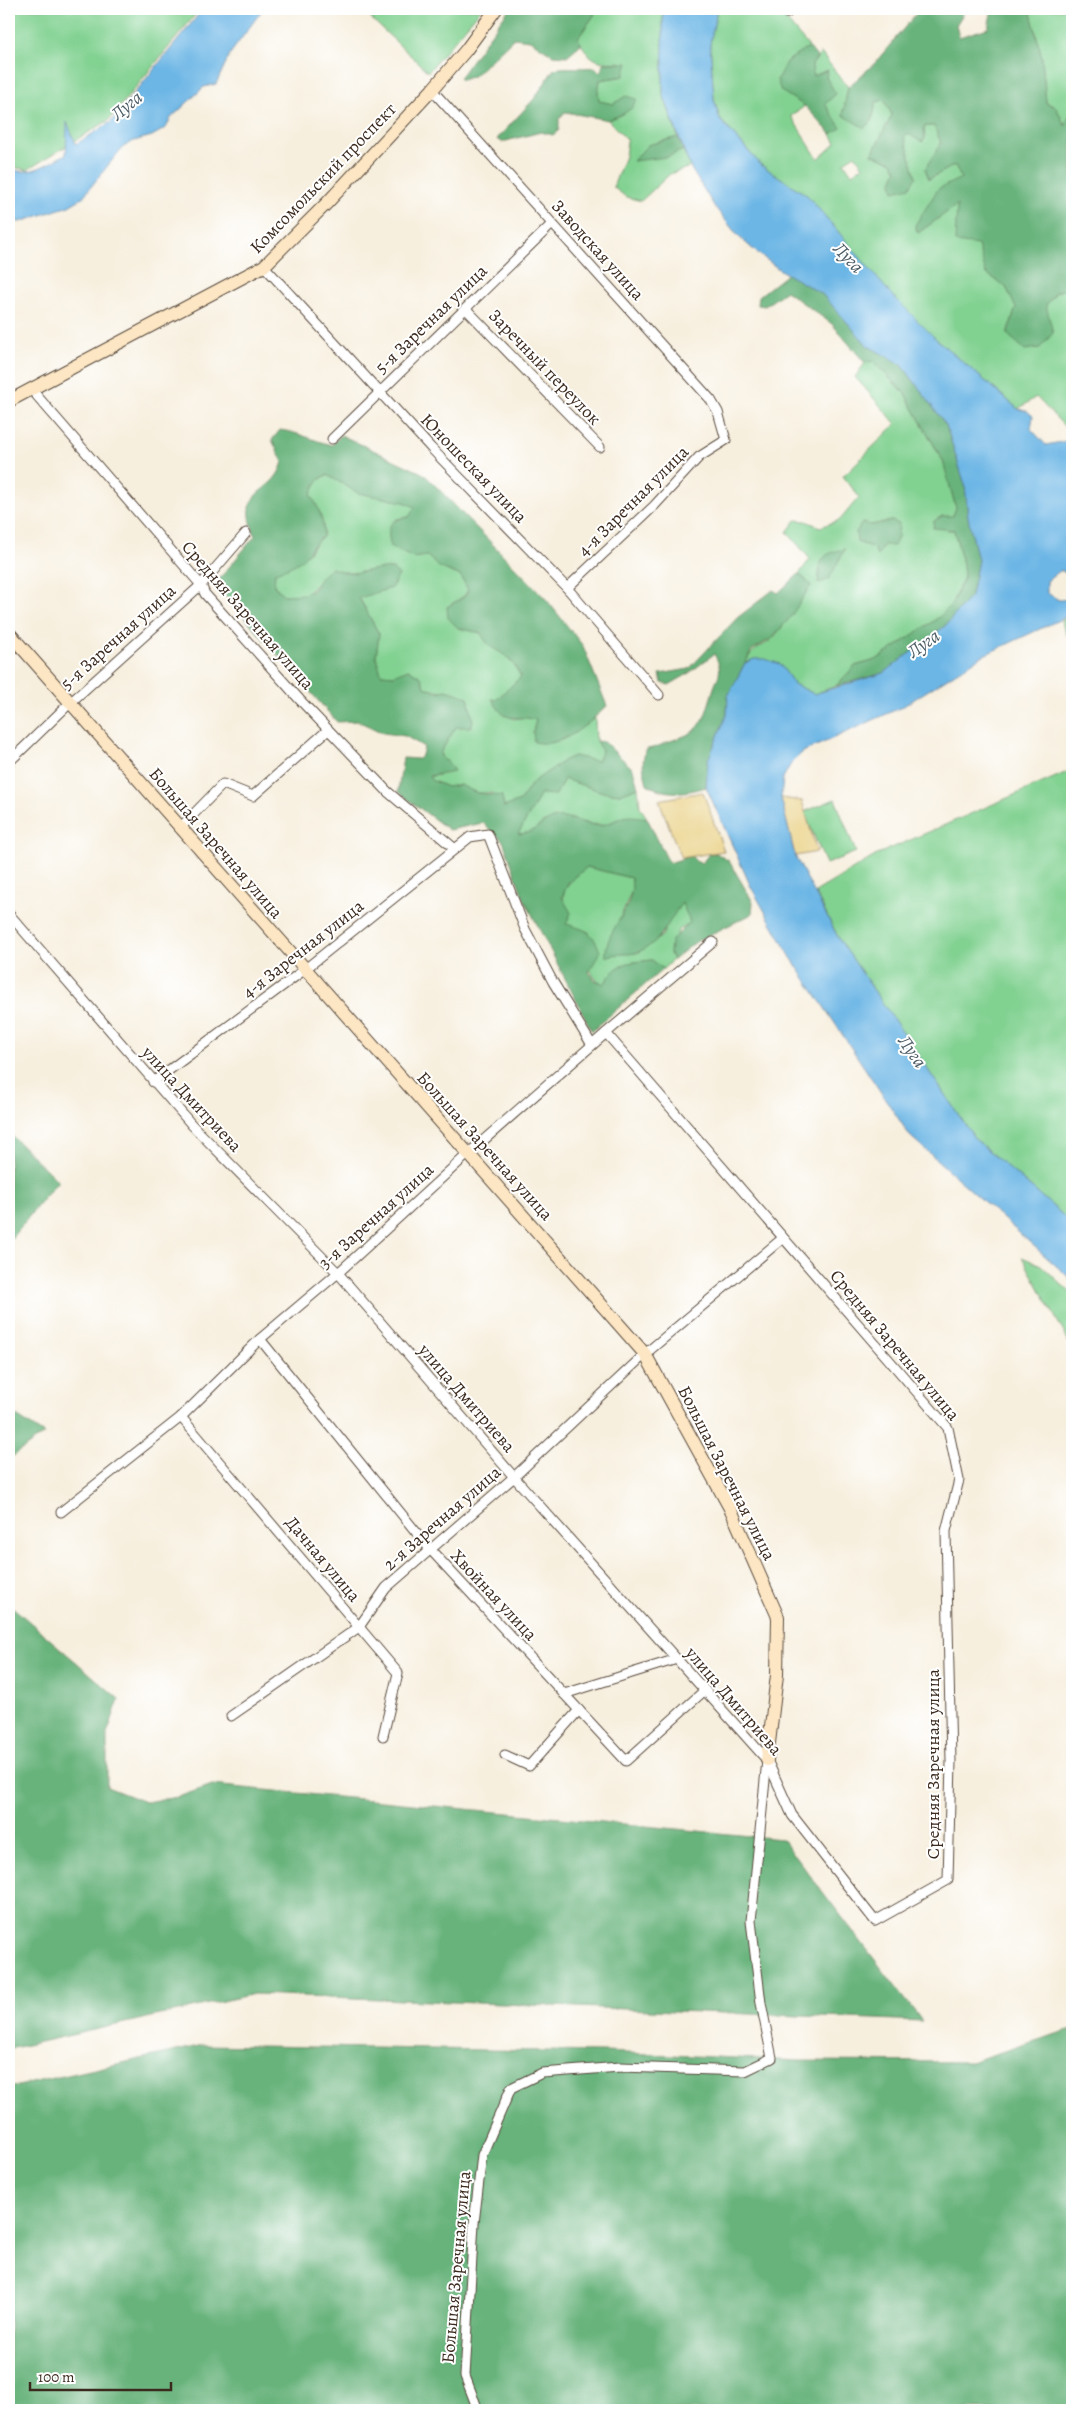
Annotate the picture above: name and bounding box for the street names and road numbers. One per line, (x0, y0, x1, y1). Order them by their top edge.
street label: Комсомольский проспект (245, 97, 401, 259)
street label: Заводская улица (546, 195, 650, 306)
street label: 5-я Заречная улица (370, 259, 493, 379)
street label: Заречный переулок (483, 304, 607, 430)
street label: Юношеская улица (415, 408, 533, 529)
street label: 4-я Заречная улица (572, 440, 694, 562)
street label: Средняя Заречная улица (177, 535, 320, 695)
street label: 5-я Заречная улица (55, 578, 181, 695)
street label: Большая Заречная улица (144, 762, 289, 924)
street label: 4-я Заречная улица (237, 894, 369, 1004)
street label: улица Дмитриева (136, 1040, 248, 1158)
street label: Большая Заречная улица (412, 1066, 559, 1226)
street label: 3-я Заречная улица (313, 1157, 439, 1274)
street label: Средняя Заречная улица (825, 1264, 966, 1426)
street label: улица Дмитриева (412, 1338, 521, 1458)
street label: Большая Заречная улица (672, 1382, 782, 1565)
street label: 2-я Заречная улица (378, 1460, 506, 1576)
street label: Дачная улица (280, 1511, 367, 1608)
street label: Хвойная улица (445, 1544, 543, 1646)
street label: улица Дмитриева (679, 1641, 788, 1761)
street label: Средняя Заречная улица (921, 1668, 945, 1859)
street label: Большая Заречная улица (436, 2169, 476, 2364)

